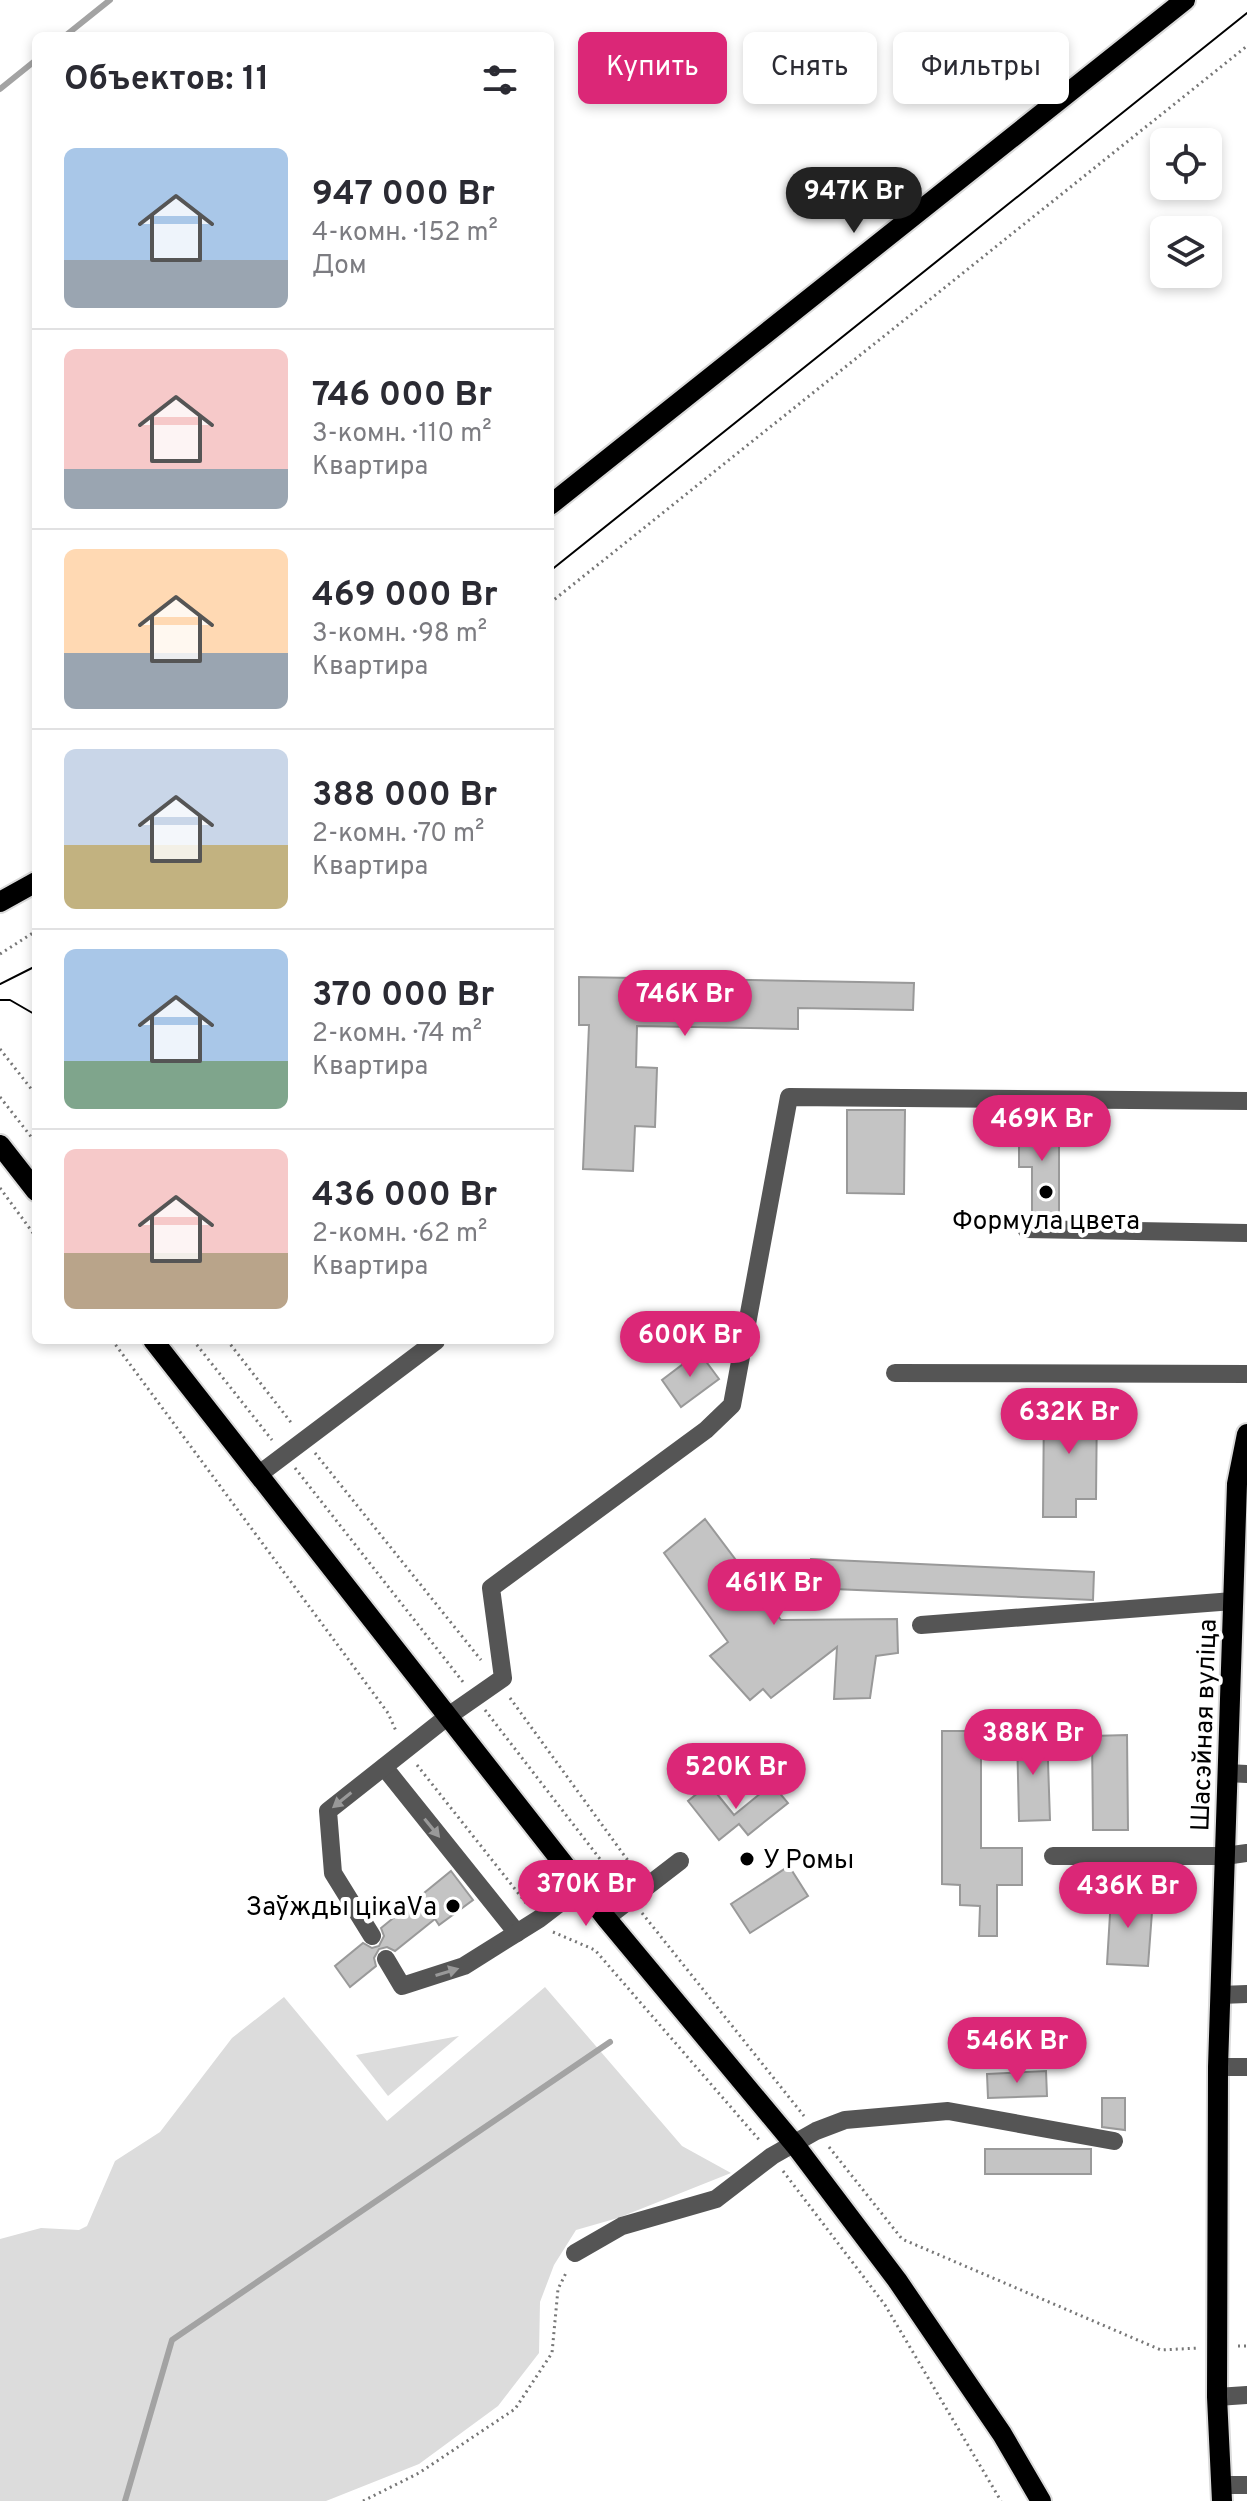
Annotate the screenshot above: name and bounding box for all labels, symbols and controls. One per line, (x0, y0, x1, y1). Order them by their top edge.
chip: Купить (578, 32, 727, 104)
chip: Снять (743, 32, 877, 104)
chip: Фильтры (893, 32, 1069, 104)
icon: filters (478, 58, 522, 102)
text: Объектов: 11 (64, 59, 269, 102)
map controls (1150, 128, 1222, 288)
button: locate (1150, 128, 1222, 200)
pin: 947K Br (780, 167, 928, 235)
text: 947 000 Br (312, 174, 495, 217)
text: 947K Br (804, 176, 904, 209)
icon: home (128, 180, 224, 276)
button: layers (1150, 216, 1222, 288)
text: 4-комн. · 152 m² (312, 217, 498, 250)
text: Дом (312, 250, 367, 283)
text: 746 000 Br (312, 375, 492, 418)
icon: home (128, 381, 224, 477)
text: 3-комн. · 110 m² (312, 418, 492, 451)
text: Квартира (312, 451, 428, 484)
text: 469 000 Br (312, 575, 498, 618)
icon: home (128, 581, 224, 677)
text: 3-комн. · 98 m² (312, 618, 487, 651)
text: Квартира (312, 651, 428, 684)
text: 388 000 Br (312, 775, 497, 818)
icon: home (128, 781, 224, 877)
text: 2-комн. · 70 m² (312, 818, 485, 851)
text: Квартира (312, 851, 428, 884)
pin: 746K Br (611, 970, 759, 1038)
text: 370 000 Br (312, 975, 494, 1018)
text: 746K Br (636, 979, 734, 1012)
icon: home (128, 981, 224, 1077)
text: 2-комн. · 74 m² (312, 1018, 482, 1051)
text: Квартира (312, 1051, 428, 1084)
pin: 469K Br (968, 1095, 1116, 1163)
text: 469K Br (991, 1104, 1093, 1137)
text: 436 000 Br (312, 1175, 497, 1218)
icon: home (128, 1181, 224, 1277)
marker: Формула цвета (1037, 1183, 1055, 1201)
place label: Формула цвета (952, 1206, 1140, 1239)
text: 2-комн. · 62 m² (312, 1218, 488, 1251)
text: Квартира (312, 1251, 428, 1284)
pin: 600K Br (616, 1311, 764, 1379)
text: 600K Br (638, 1320, 742, 1353)
pin: 632K Br (995, 1388, 1143, 1456)
text: 632K Br (1019, 1397, 1119, 1430)
pin: 461K Br (700, 1559, 848, 1627)
text: 461K Br (726, 1568, 822, 1601)
street label: Шасэйная вуліца (1185, 1618, 1226, 1832)
pin: 388K Br (959, 1709, 1107, 1777)
text: 388K Br (982, 1718, 1084, 1751)
pin: 520K Br (662, 1743, 810, 1811)
text: 520K Br (685, 1752, 787, 1785)
one-way arrow (332, 1792, 352, 1808)
one-way arrow (424, 1818, 440, 1838)
place label: У Ромы (763, 1845, 854, 1878)
marker: У Ромы (738, 1850, 756, 1868)
pin: 370K Br (512, 1860, 660, 1928)
pin: 436K Br (1054, 1862, 1202, 1930)
text: 370K Br (536, 1869, 636, 1902)
text: 436K Br (1077, 1871, 1179, 1904)
place label: Заўжды цікаVа (246, 1892, 437, 1925)
marker: Заўжды цікаVа (444, 1897, 462, 1915)
one-way arrow (435, 1965, 459, 1978)
pin: 546K Br (943, 2017, 1091, 2085)
text: 546K Br (966, 2026, 1068, 2059)

